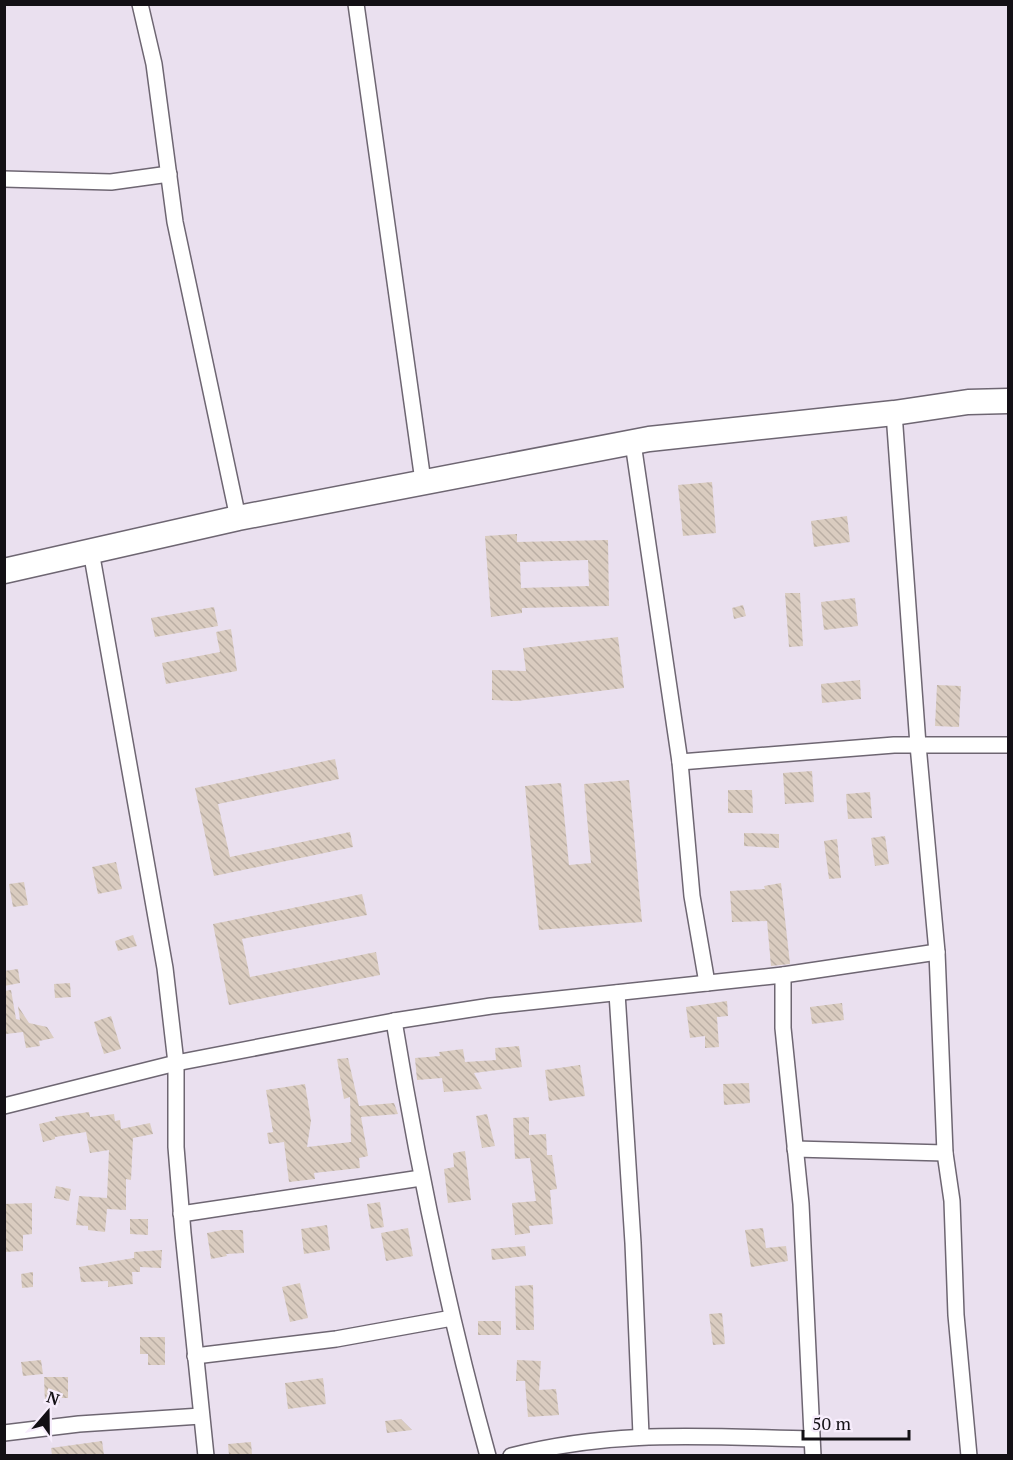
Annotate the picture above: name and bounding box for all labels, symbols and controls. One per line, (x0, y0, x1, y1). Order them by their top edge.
north arrow (18, 1382, 78, 1442)
text: N (44, 1385, 63, 1410)
scale bar (803, 1403, 910, 1441)
text: 50 m (812, 1411, 852, 1435)

